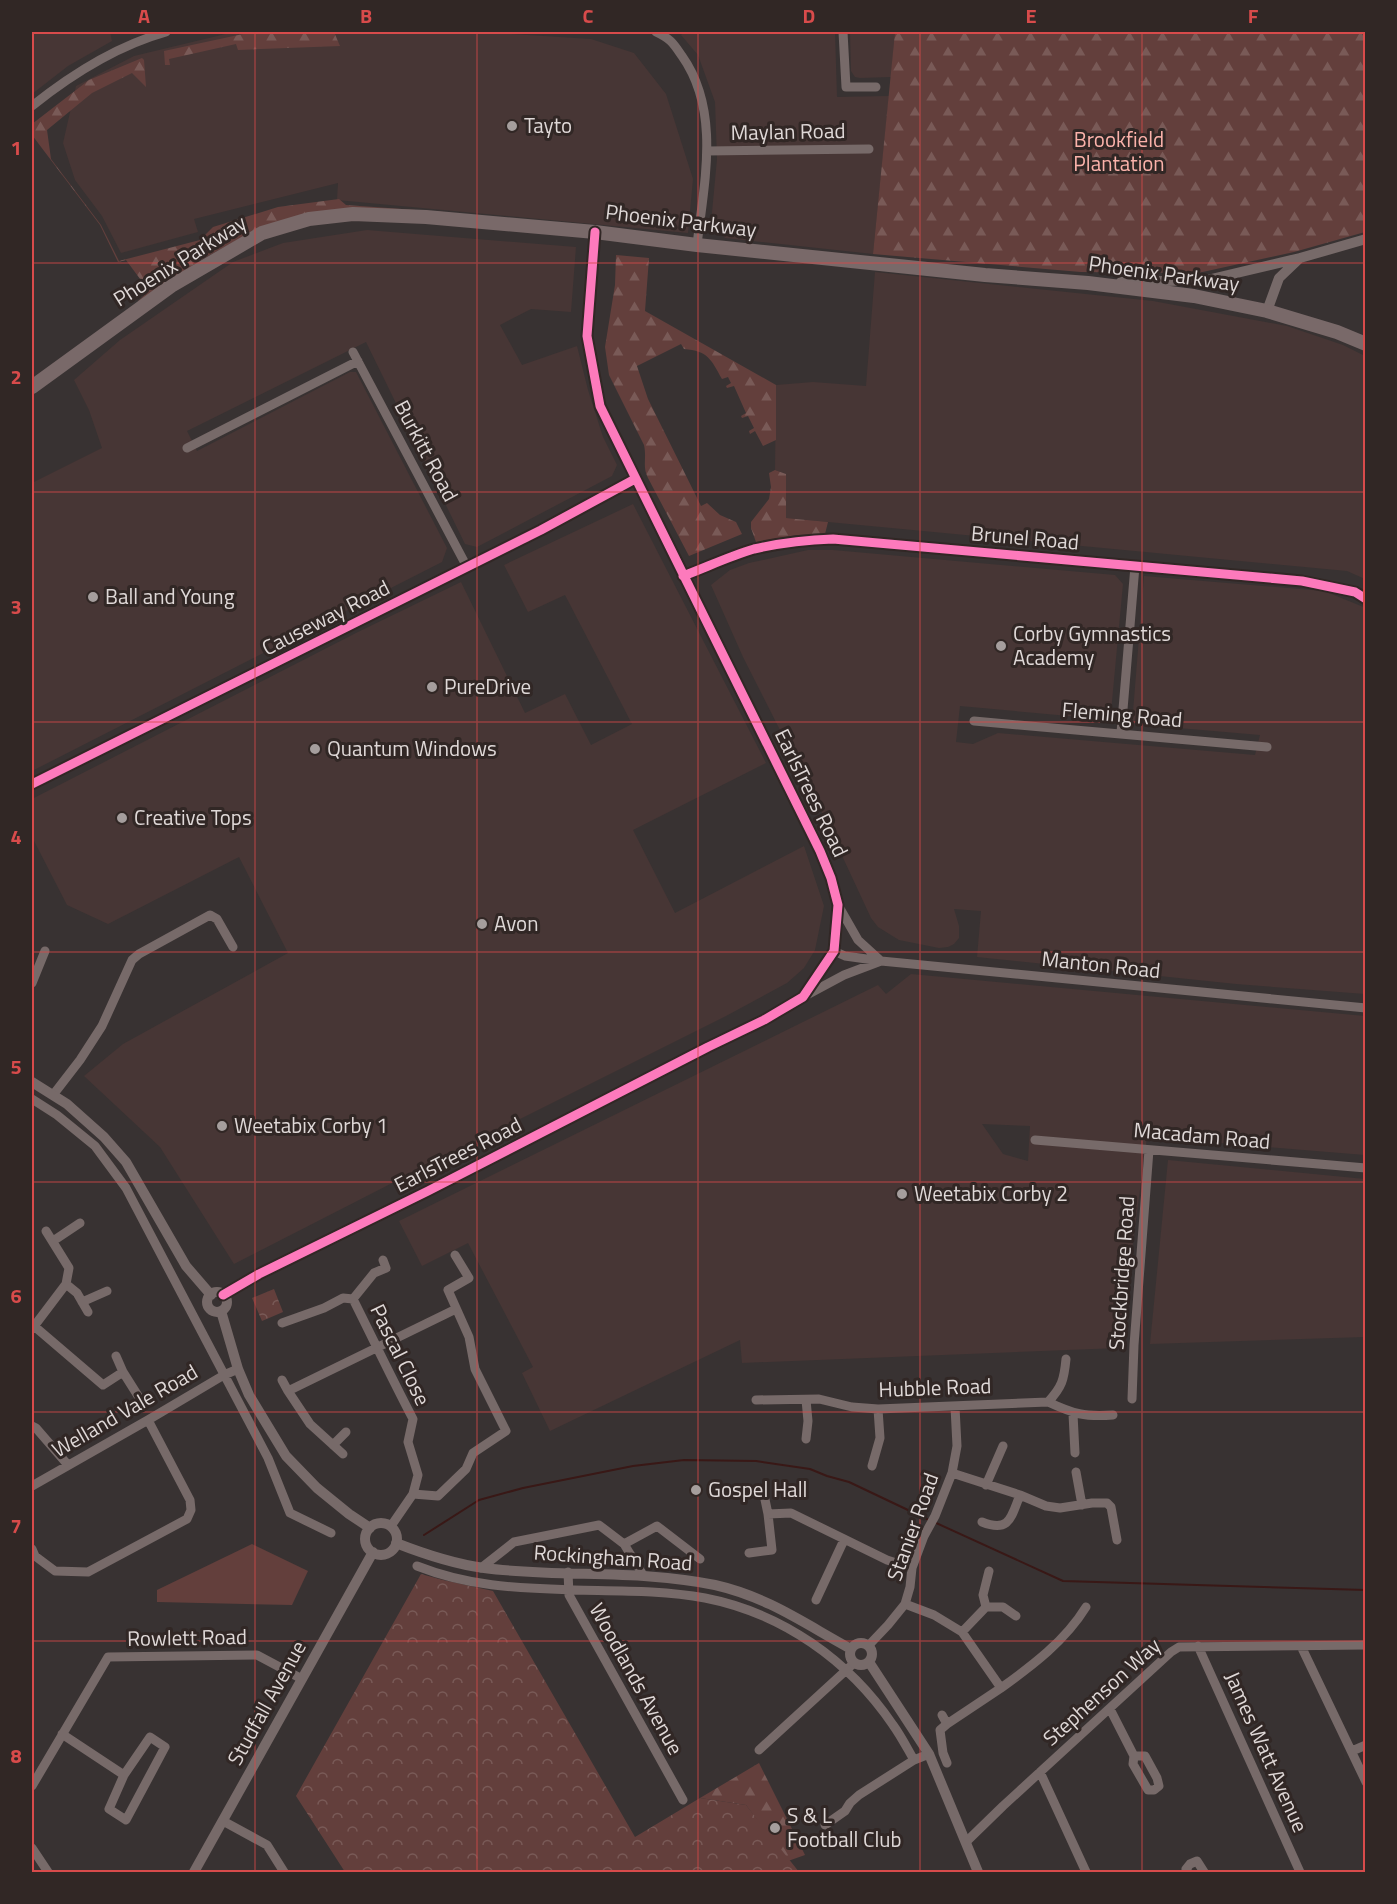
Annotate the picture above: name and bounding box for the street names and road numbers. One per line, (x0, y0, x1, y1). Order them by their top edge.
street label: Maylan Road (730, 114, 846, 148)
street label: Phoenix Parkway (604, 195, 759, 245)
street label: Phoenix Parkway (107, 206, 252, 314)
street label: Phoenix Parkway (1087, 247, 1242, 299)
street label: Burkitt Road (387, 394, 467, 507)
street label: Brunel Road (970, 516, 1080, 558)
street label: Causeway Road (256, 571, 395, 663)
street label: Fleming Road (1061, 693, 1184, 735)
street label: EarlsTrees Road (767, 723, 857, 862)
street label: Manton Road (1040, 942, 1162, 986)
street label: EarlsTrees Road (388, 1108, 527, 1200)
street label: Macadam Road (1132, 1113, 1272, 1157)
street label: Stockbridge Road (1100, 1195, 1142, 1351)
street label: Pascal Close (363, 1298, 439, 1411)
street label: Welland Vale Road (46, 1355, 203, 1465)
street label: Hubble Road (878, 1369, 992, 1405)
street label: Stanier Road (878, 1468, 946, 1585)
street label: Rockingham Road (533, 1535, 694, 1579)
street label: Woodlands Avenue (582, 1597, 692, 1760)
street label: Rowlett Road (127, 1620, 247, 1654)
street label: Stephenson Way (1035, 1630, 1167, 1753)
street label: Studfall Avenue (219, 1634, 314, 1771)
street label: James Watt Avenue (1217, 1666, 1317, 1837)

